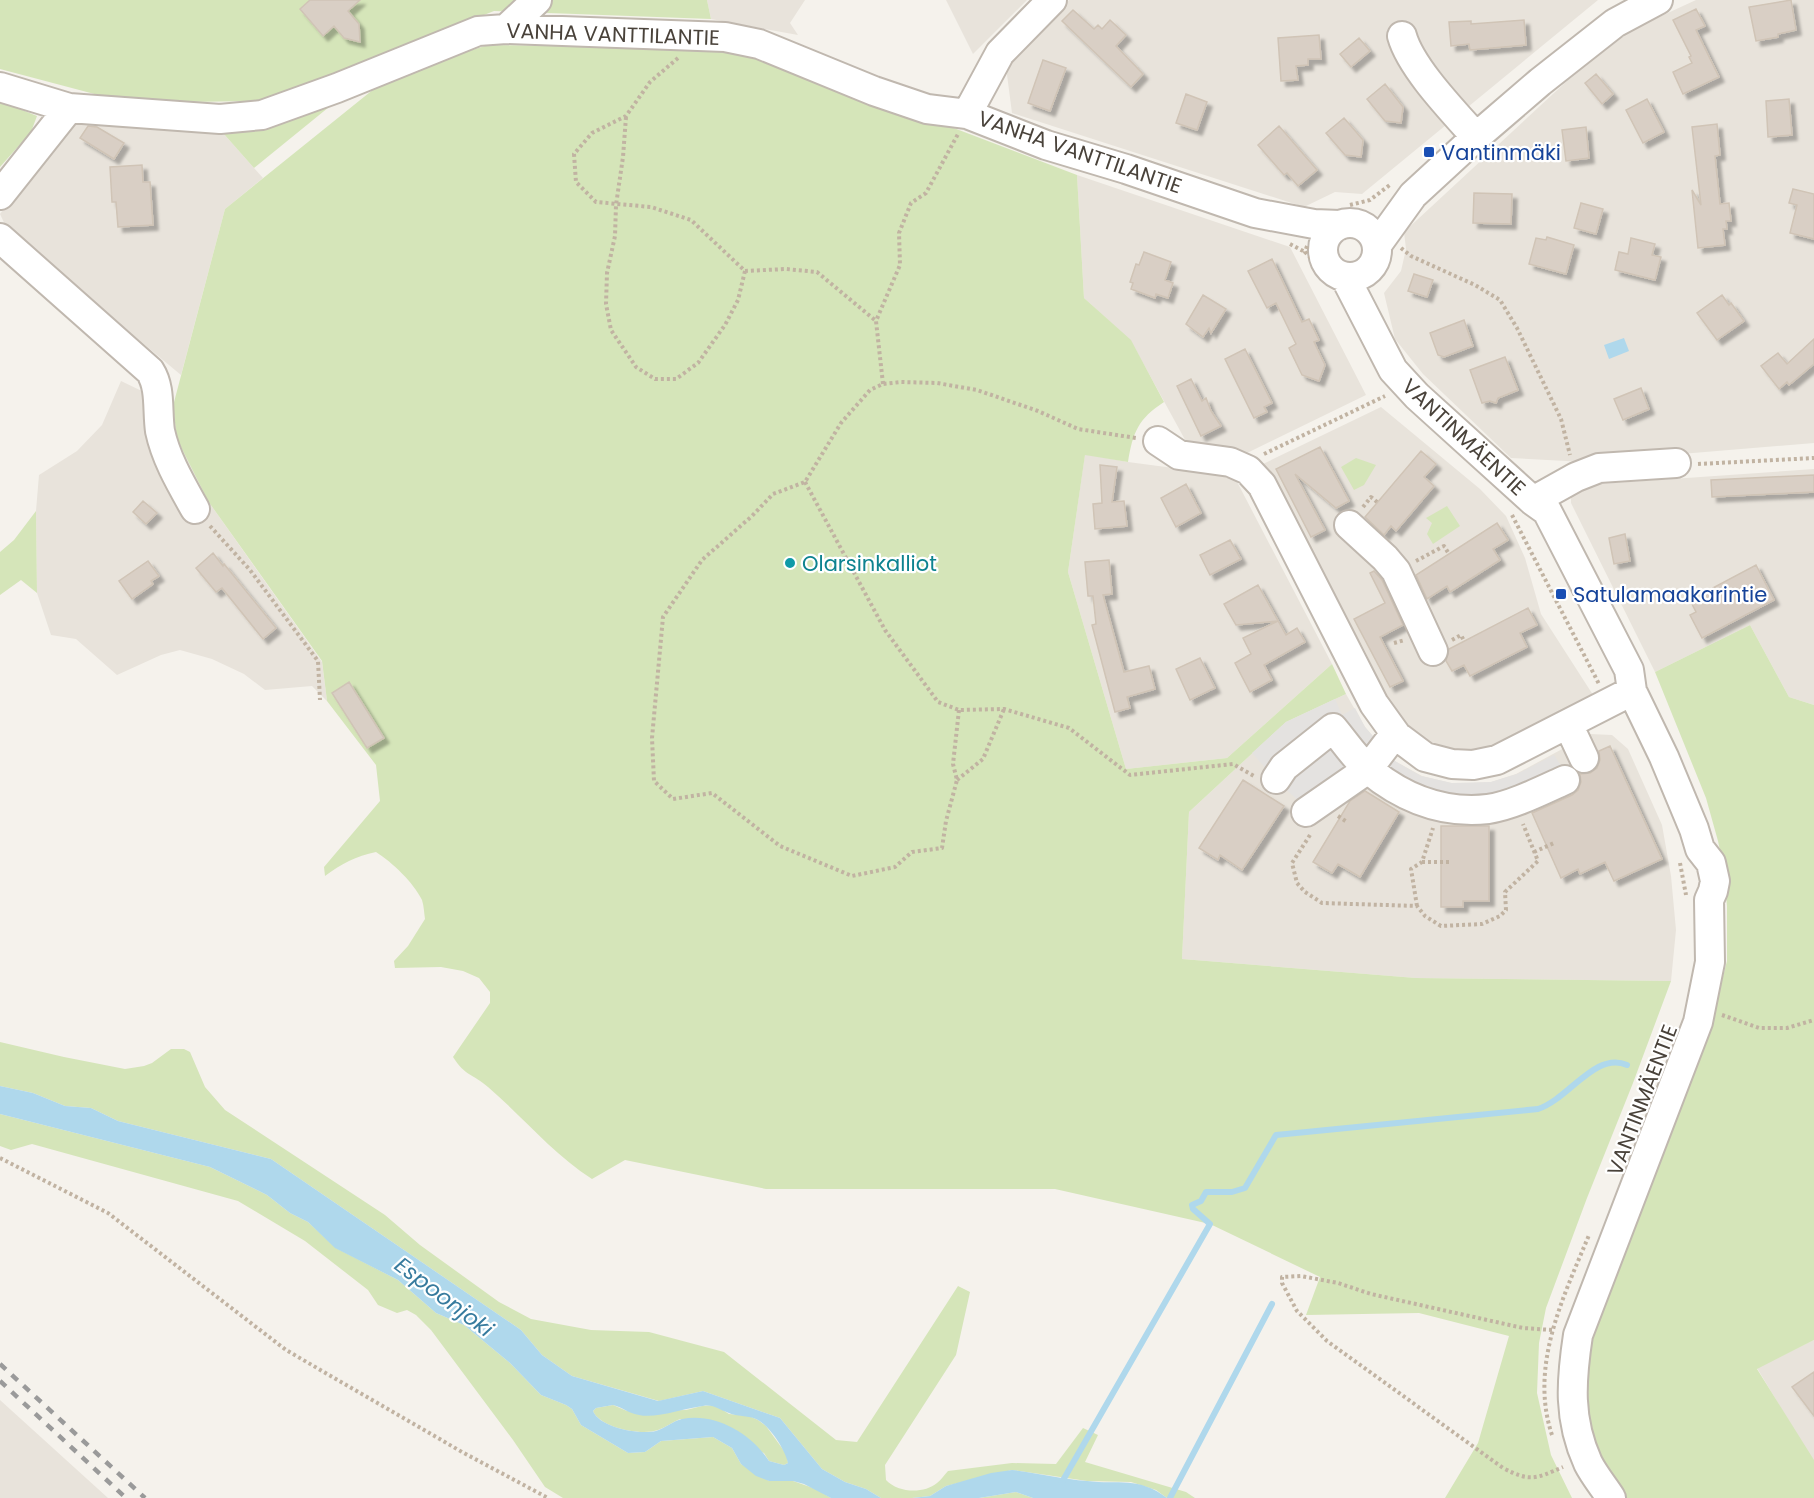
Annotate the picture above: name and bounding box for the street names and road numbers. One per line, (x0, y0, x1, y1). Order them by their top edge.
street label: VANHA VANTTILANTIE (506, 16, 720, 52)
street label: VANHA VANTTILANTIE (974, 104, 1186, 200)
street label: VANTINMÄENTIE (1396, 372, 1532, 502)
street label: VANTINMÄENTIE (1600, 1020, 1684, 1180)

